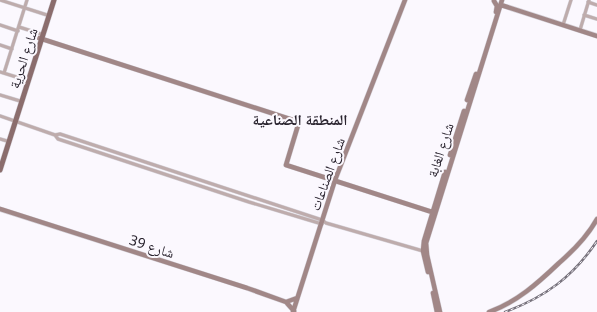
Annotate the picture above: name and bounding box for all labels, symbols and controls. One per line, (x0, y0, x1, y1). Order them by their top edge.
street label: شارع الحرية (4, 25, 43, 91)
district label: المنطقة الصناعية (253, 109, 347, 129)
street label: شارع الغابة (422, 120, 459, 180)
street label: شارع الصناعات (305, 135, 350, 214)
street label: شارع 39 (127, 230, 177, 263)

